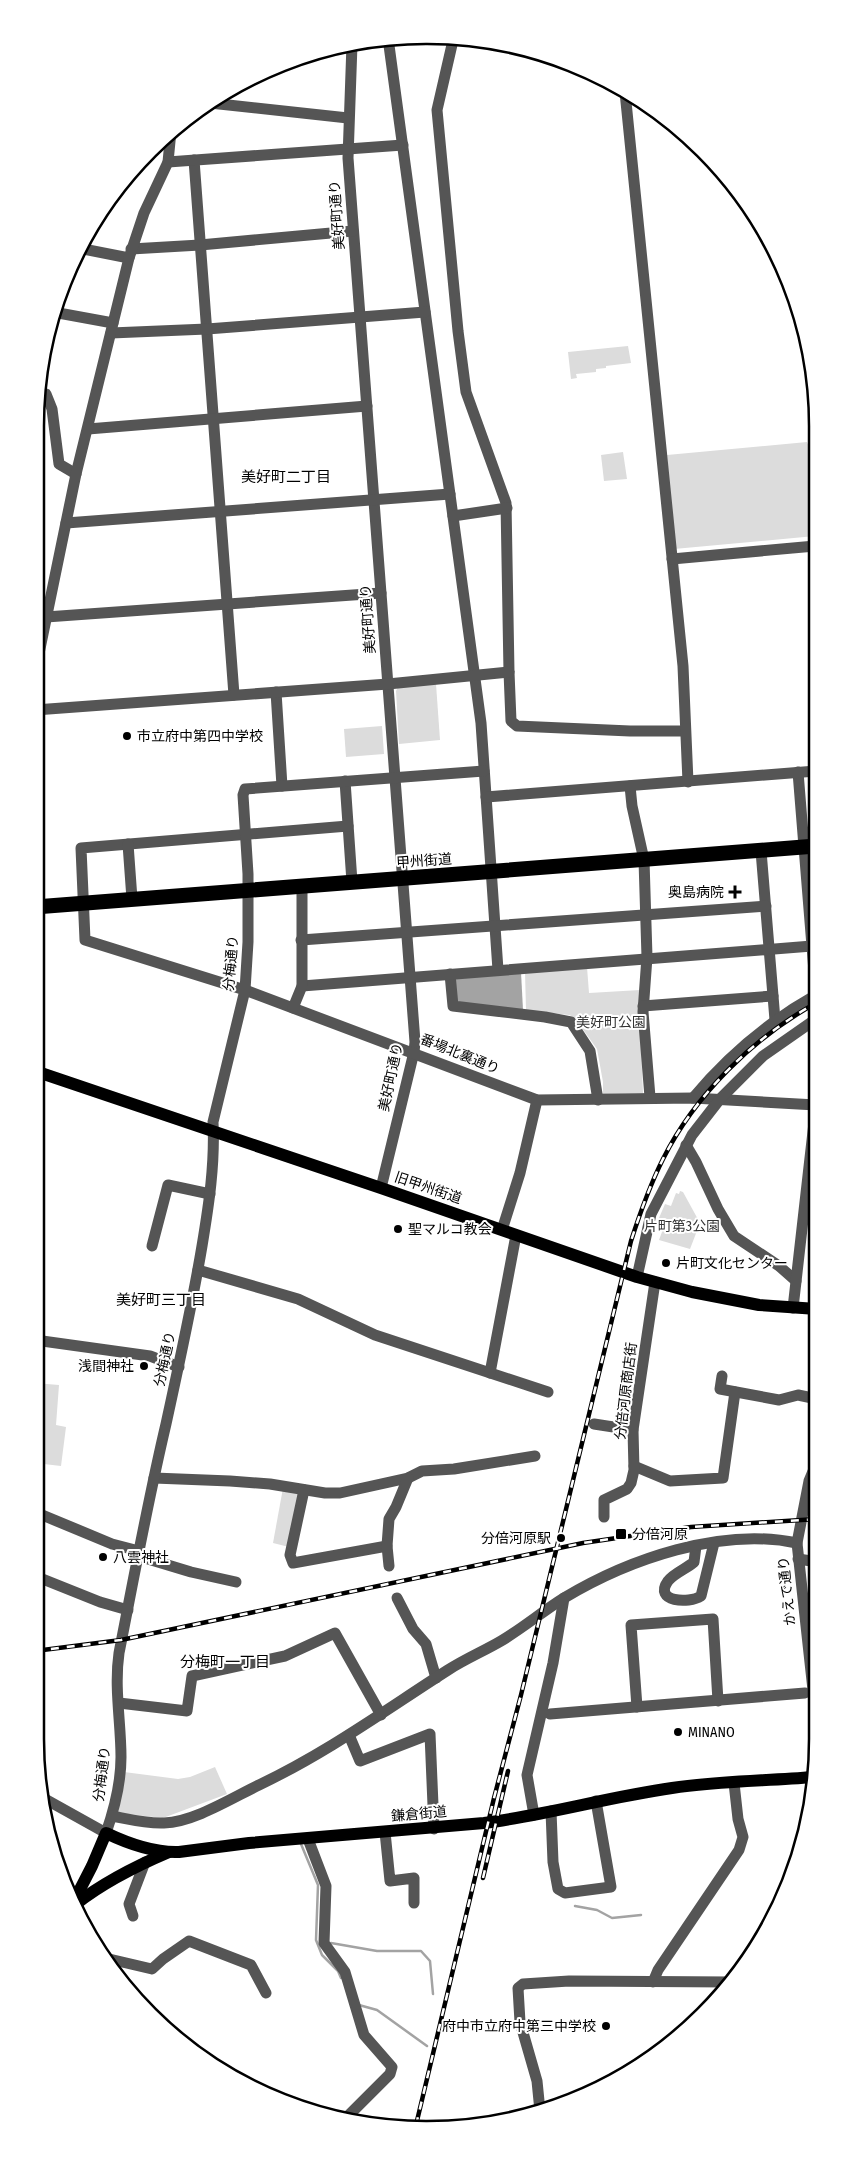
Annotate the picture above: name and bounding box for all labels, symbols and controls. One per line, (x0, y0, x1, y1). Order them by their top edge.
street label: 美好町通り (326, 179, 348, 251)
district label: 美好町二丁目 (241, 468, 331, 486)
street label: 美好町通り (357, 583, 379, 655)
place label: 市立府中第四中学校 (137, 728, 263, 745)
marker: 市立府中第四中学校 (121, 730, 133, 742)
street label: 甲州街道 (395, 851, 453, 871)
place label: 奥島病院 (668, 884, 724, 901)
marker: 奥島病院 (728, 885, 742, 899)
street label: 分梅通り (220, 934, 242, 992)
park label: 美好町公園 (576, 1014, 646, 1031)
street label: 番場北裏通り (418, 1030, 502, 1078)
street label: 美好町通り (375, 1041, 407, 1113)
street label: 旧甲州街道 (392, 1169, 464, 1207)
park label: 片町第3公園 (644, 1218, 720, 1235)
place label: 聖マルコ教会 (408, 1221, 492, 1238)
marker: 聖マルコ教会 (392, 1223, 404, 1235)
place label: 片町文化センター (676, 1255, 788, 1272)
marker: 片町文化センター (660, 1257, 672, 1269)
district label: 美好町三丁目 (116, 1291, 206, 1309)
street label: 分梅通り (151, 1330, 179, 1388)
street label: 分倍河原商店街 (612, 1341, 640, 1441)
place label: 浅間神社 (78, 1358, 134, 1375)
marker: 浅間神社 (138, 1360, 150, 1372)
place label: 分倍河原 (632, 1526, 688, 1543)
marker: 分倍河原 (614, 1527, 628, 1541)
place label: 分倍河原駅 (481, 1530, 551, 1547)
marker: 分倍河原駅 (555, 1532, 567, 1544)
place label: 八雲神社 (113, 1549, 169, 1566)
marker: 八雲神社 (97, 1551, 109, 1563)
street label: かえで通り (775, 1556, 799, 1626)
district label: 分梅町一丁目 (180, 1653, 270, 1671)
place label: MINANO (688, 1724, 735, 1741)
marker: MINANO (672, 1726, 684, 1738)
street label: 分梅通り (90, 1745, 114, 1803)
street label: 鎌倉街道 (390, 1803, 448, 1825)
place label: 府中市立府中第三中学校 (442, 2018, 596, 2035)
marker: 府中市立府中第三中学校 (600, 2020, 612, 2032)

